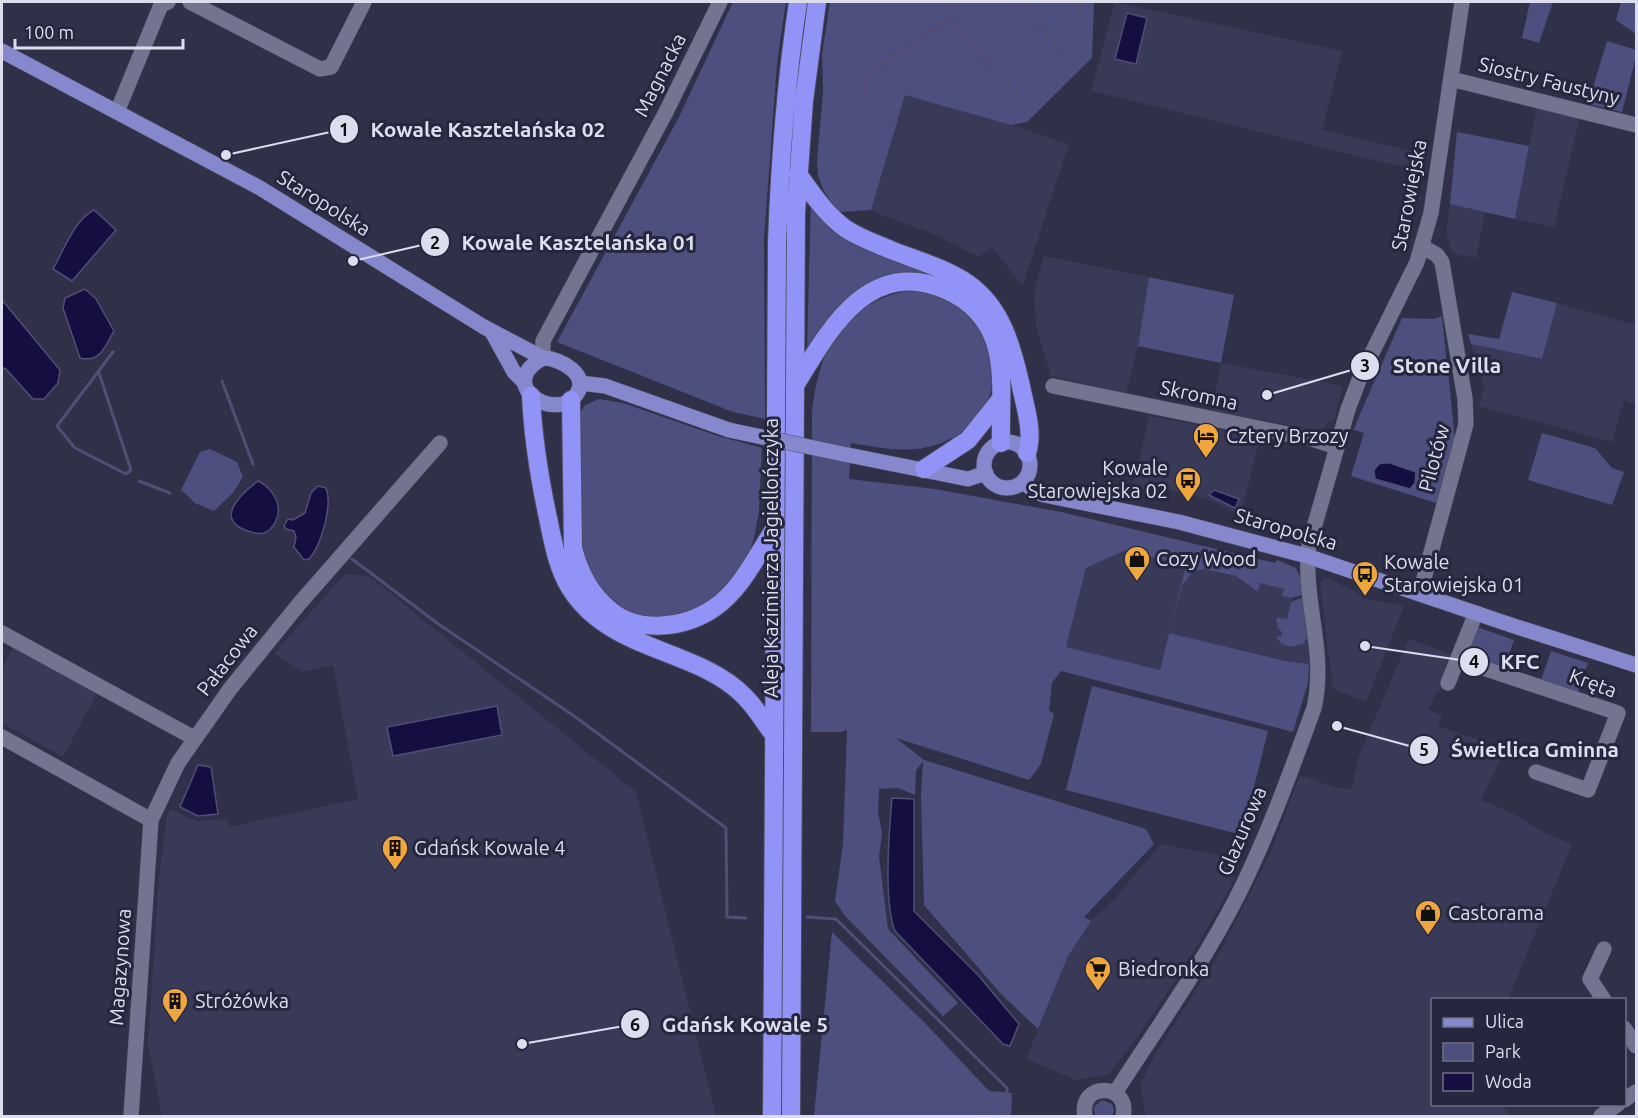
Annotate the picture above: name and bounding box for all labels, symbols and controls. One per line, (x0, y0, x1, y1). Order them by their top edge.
scale bar (15, 12, 183, 50)
text: 100 m (24, 22, 74, 42)
street label: Magnacka (629, 29, 690, 120)
street label: Siostry Faustyny (1476, 52, 1622, 109)
callout: Kowale Kasztelańska 02 (329, 110, 617, 149)
text: Kowale Kasztelańska 02 (371, 117, 605, 141)
text: 1 (339, 119, 349, 139)
street label: Starowiejska (1386, 137, 1431, 253)
street label: Staropolska (273, 165, 375, 240)
callout: Kowale Kasztelańska 01 (420, 223, 709, 262)
text: Kowale Kasztelańska 01 (462, 230, 696, 254)
text: 2 (430, 232, 440, 252)
callout: Stone Villa (1350, 346, 1513, 385)
text: Stone Villa (1393, 353, 1501, 377)
text: 3 (1360, 355, 1370, 375)
street label: Skromna (1158, 375, 1240, 414)
street label: Aleja Kazimierza Jagiellończyka (759, 418, 782, 698)
hotel icon: Cztery Brzozy (1191, 421, 1221, 459)
street label: Pilotów (1414, 421, 1454, 494)
place label: Cztery Brzozy (1226, 424, 1349, 447)
place label: Kowale Starowiejska 02 (1028, 456, 1168, 502)
bus stop icon: Kowale Starowiejska 02 (1173, 465, 1203, 503)
street label: Staropolska (1232, 503, 1340, 554)
shop icon: Cozy Wood (1122, 544, 1152, 582)
place label: Cozy Wood (1156, 547, 1257, 570)
place label: Kowale Starowiejska 01 (1384, 550, 1524, 596)
bus stop icon: Kowale Starowiejska 01 (1350, 559, 1380, 597)
street label: Pałacowa (192, 619, 262, 700)
callout: KFC (1459, 642, 1552, 681)
text: KFC (1500, 649, 1540, 673)
text: 4 (1469, 651, 1479, 671)
street label: Kręta (1566, 663, 1620, 702)
callout: Świetlica Gminna (1409, 730, 1631, 769)
text: Świetlica Gminna (1451, 737, 1619, 761)
text: 5 (1419, 739, 1429, 759)
street label: Glazurowa (1212, 783, 1271, 879)
building icon: Gdańsk Kowale 4 (380, 833, 410, 871)
place label: Gdańsk Kowale 4 (414, 836, 566, 859)
shop icon: Castorama (1413, 898, 1443, 936)
place label: Castorama (1448, 901, 1544, 924)
street label: Magazynowa (104, 908, 135, 1026)
supermarket icon: Biedronka (1083, 954, 1113, 992)
place label: Biedronka (1118, 957, 1209, 980)
building icon: Stróżówka (160, 986, 190, 1024)
place label: Stróżówka (195, 989, 289, 1012)
legend (1431, 998, 1626, 1106)
callout: Gdańsk Kowale 5 (620, 1005, 840, 1044)
text: Ulica (1485, 1011, 1524, 1031)
text: Gdańsk Kowale 5 (662, 1012, 828, 1036)
text: 6 (630, 1014, 640, 1034)
text: Park (1485, 1041, 1521, 1061)
text: Woda (1485, 1071, 1532, 1091)

